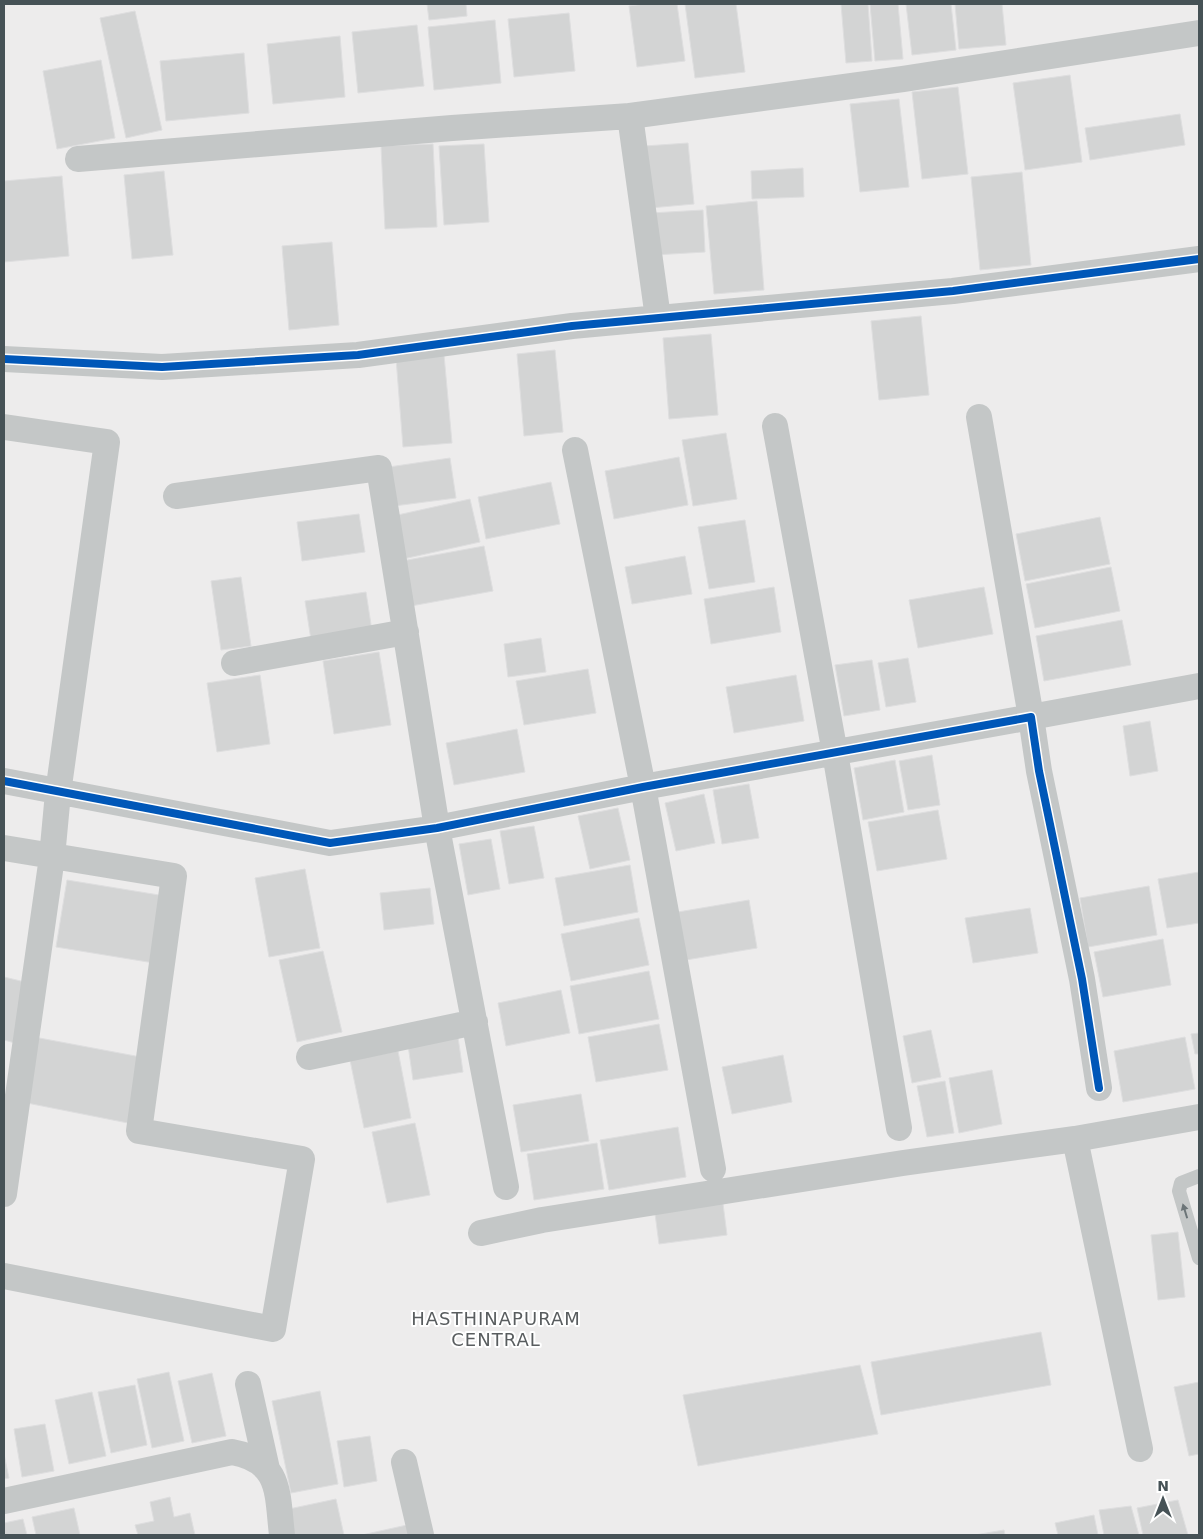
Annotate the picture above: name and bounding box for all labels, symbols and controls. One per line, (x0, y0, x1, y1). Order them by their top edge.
one-way arrow (1181, 1204, 1189, 1219)
district label: HASTHINAPURAM CENTRAL (411, 1308, 581, 1350)
north arrow (1138, 1474, 1188, 1524)
text: N (1157, 1478, 1169, 1494)

